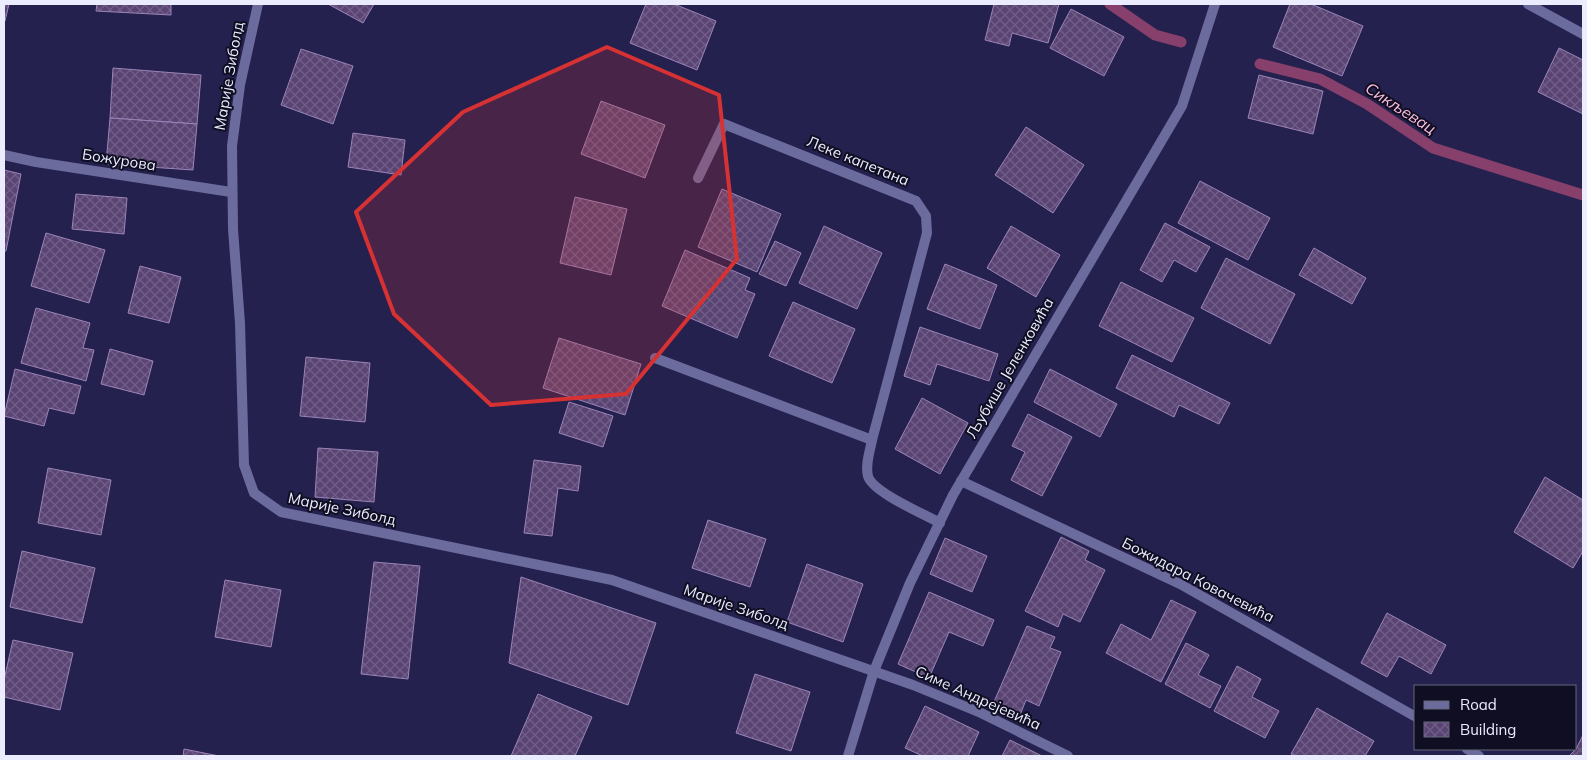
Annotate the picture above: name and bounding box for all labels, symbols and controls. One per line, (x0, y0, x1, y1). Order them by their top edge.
street label: Марије Зиболд (210, 20, 247, 132)
water label: Сикљевац (1362, 78, 1440, 138)
street label: Леке капетана (804, 131, 912, 190)
street label: Божурова (81, 144, 157, 175)
street label: Љубише Јеленковића (962, 294, 1058, 441)
street label: Марије Зиболд (286, 488, 398, 529)
street label: Божидара Ковачевића (1119, 533, 1278, 626)
street label: Марије Зиболд (681, 580, 791, 633)
street label: Симе Андрејевића (912, 661, 1044, 734)
legend (1414, 685, 1577, 750)
text: Road (1460, 695, 1497, 714)
text: Building (1460, 720, 1516, 739)

